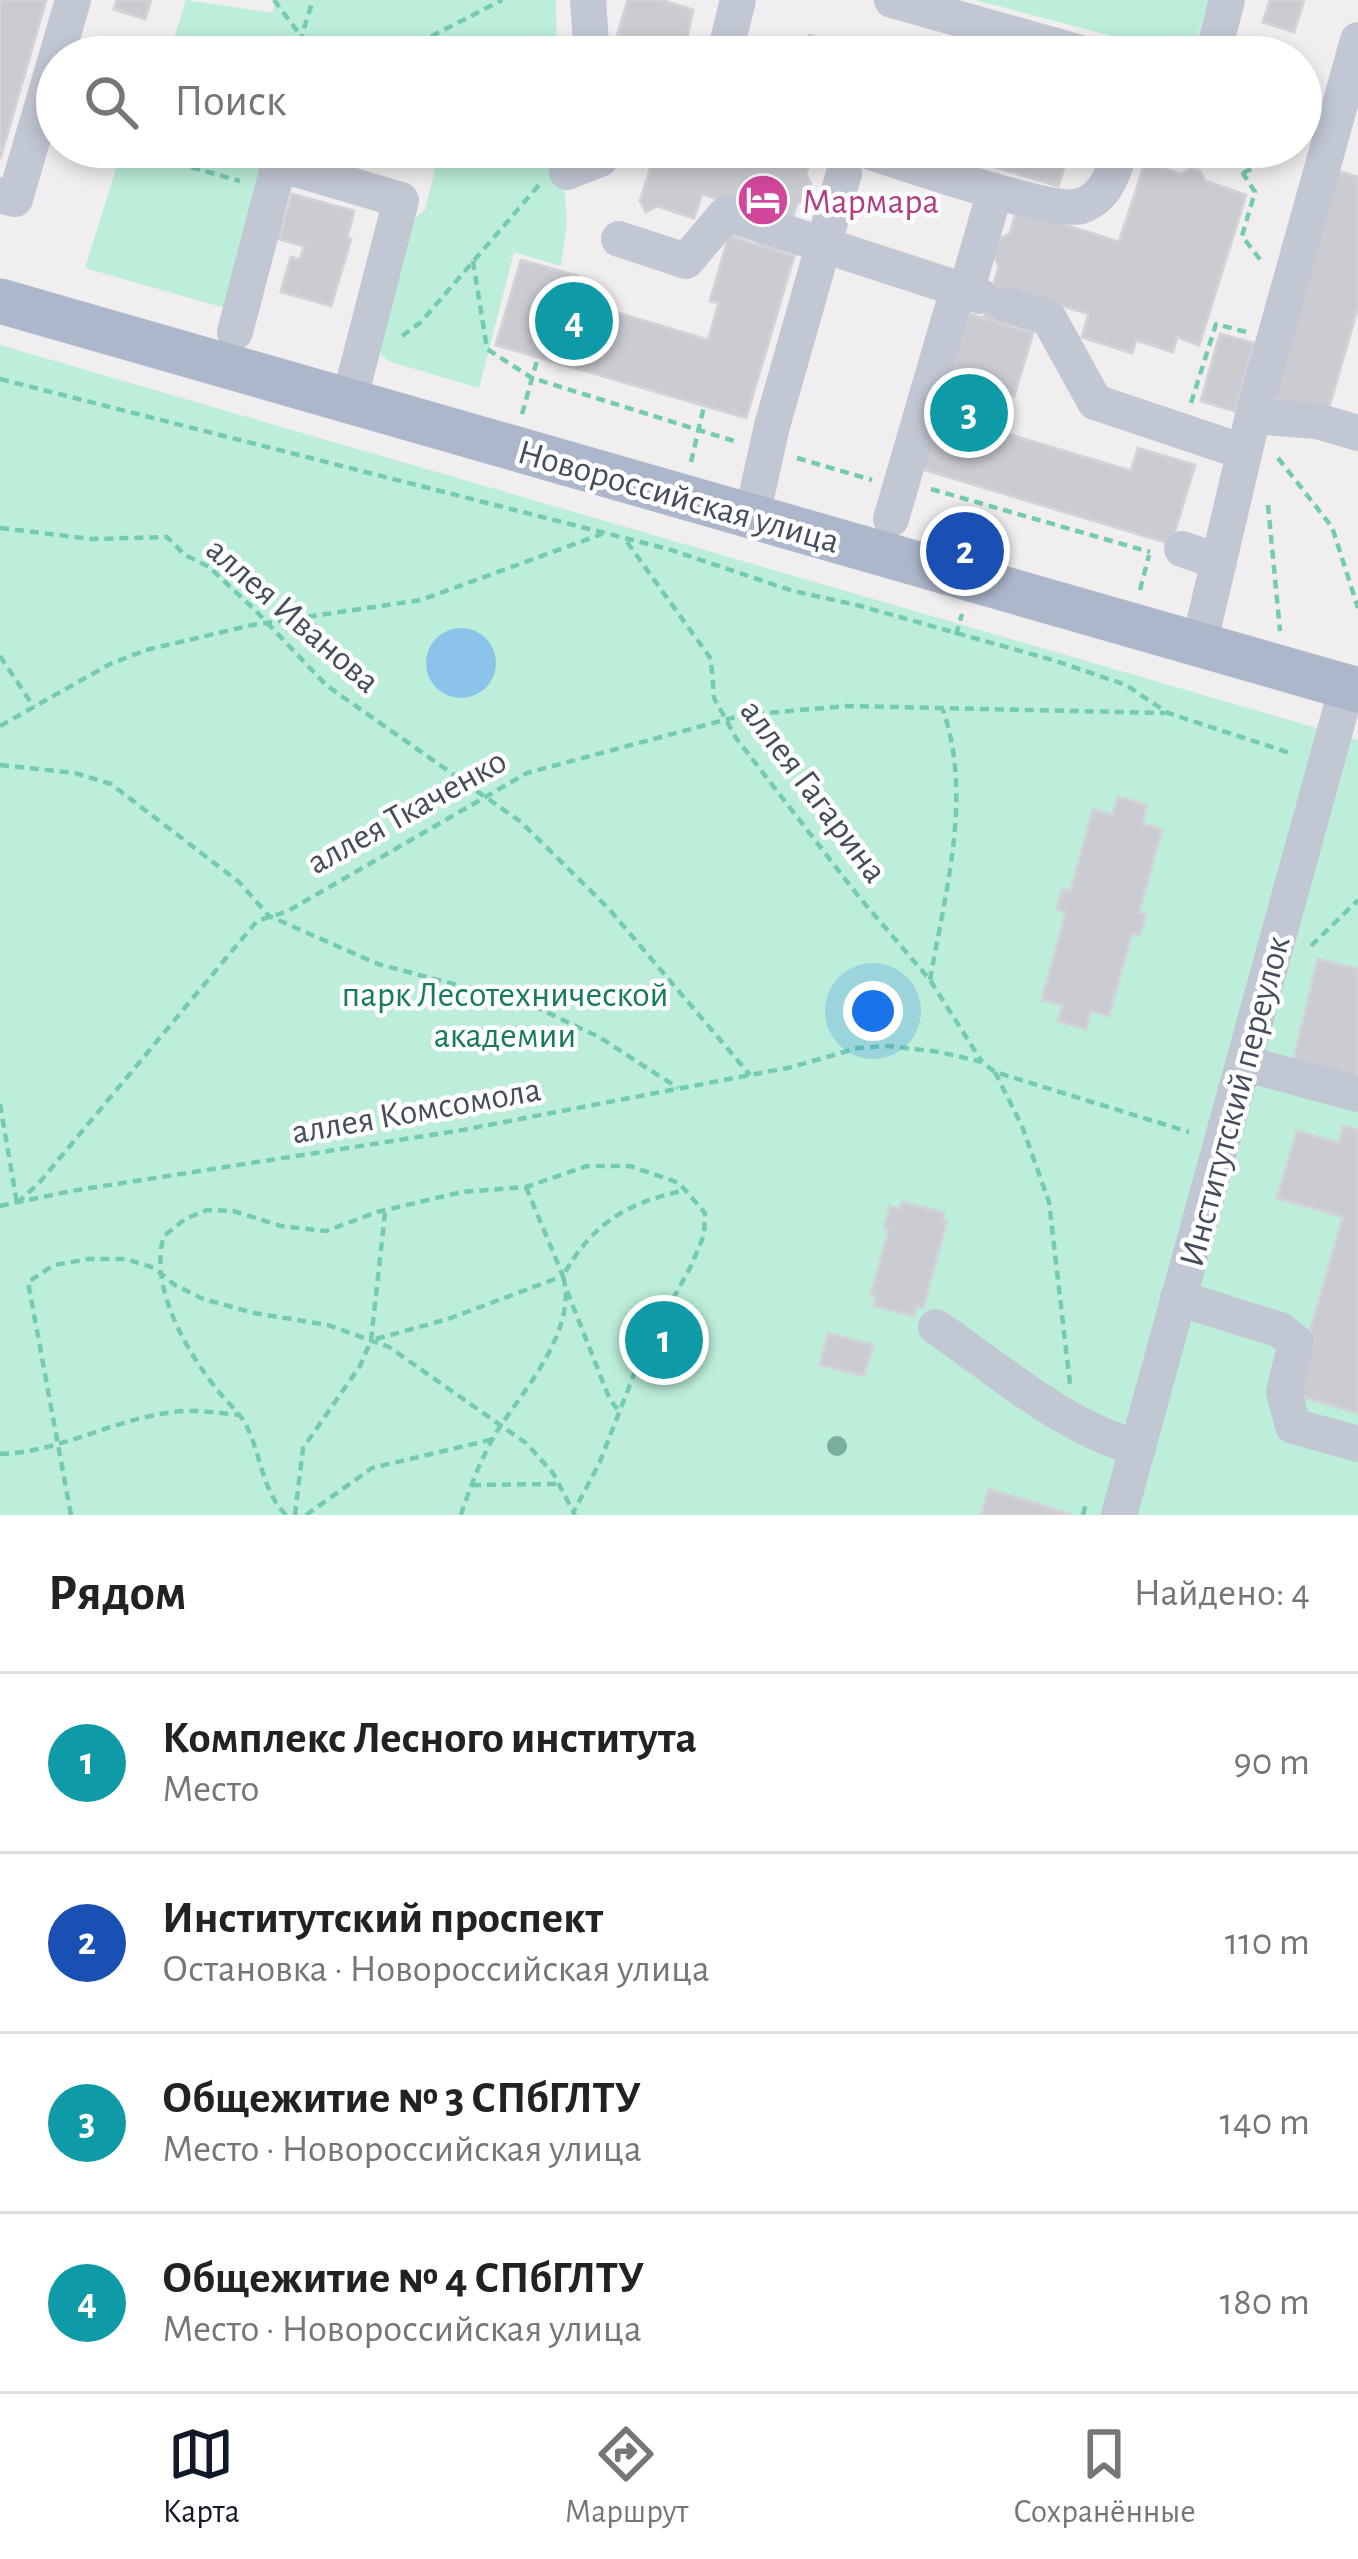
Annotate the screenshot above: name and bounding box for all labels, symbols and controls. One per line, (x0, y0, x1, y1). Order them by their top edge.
search box (36, 36, 1322, 168)
icon: search (78, 69, 144, 135)
text: Поиск (174, 79, 286, 124)
hotel icon: Мармара (735, 172, 791, 228)
place label: Мармара (802, 184, 939, 220)
pin: 4 (535, 276, 613, 366)
pin: 3 (930, 368, 1008, 458)
street label: Новороссийская улица (514, 434, 843, 560)
pin: 2 (926, 506, 1004, 596)
street label: аллея Иванова (199, 531, 386, 700)
street label: аллея Гагарина (733, 693, 894, 889)
street label: аллея Ткаченко (301, 742, 512, 881)
street label: Институтский переулок (1173, 932, 1297, 1271)
park label: парк Лесотехнической академии (341, 977, 669, 1054)
your location (843, 981, 903, 1041)
street label: аллея Комсомола (289, 1071, 544, 1151)
pin: 1 (625, 1295, 703, 1385)
text: Рядом (48, 1568, 187, 1619)
text: Найдено: 4 (1134, 1574, 1310, 1613)
text: Комплекс Лесного института (162, 1716, 697, 1761)
text: 1 (80, 1743, 94, 1782)
text: 90 m (1233, 1743, 1310, 1782)
text: Место (162, 1770, 259, 1809)
text: Институтский проспект (162, 1896, 603, 1941)
text: 2 (78, 1923, 96, 1962)
text: 110 m (1225, 1923, 1310, 1962)
text: Остановка · Новороссийская улица (162, 1950, 710, 1989)
text: Общежитие № 3 СПбГЛТУ (162, 2076, 641, 2121)
text: 3 (79, 2103, 95, 2142)
text: 140 m (1220, 2103, 1310, 2142)
text: Место · Новороссийская улица (162, 2130, 642, 2169)
text: Общежитие № 4 СПбГЛТУ (162, 2256, 644, 2301)
text: 4 (77, 2283, 97, 2322)
text: 180 m (1220, 2283, 1310, 2322)
text: Место · Новороссийская улица (162, 2310, 642, 2349)
tab: Карта (162, 2421, 240, 2533)
tab: Маршрут (565, 2421, 688, 2533)
tab: Сохранённые (1013, 2421, 1196, 2533)

